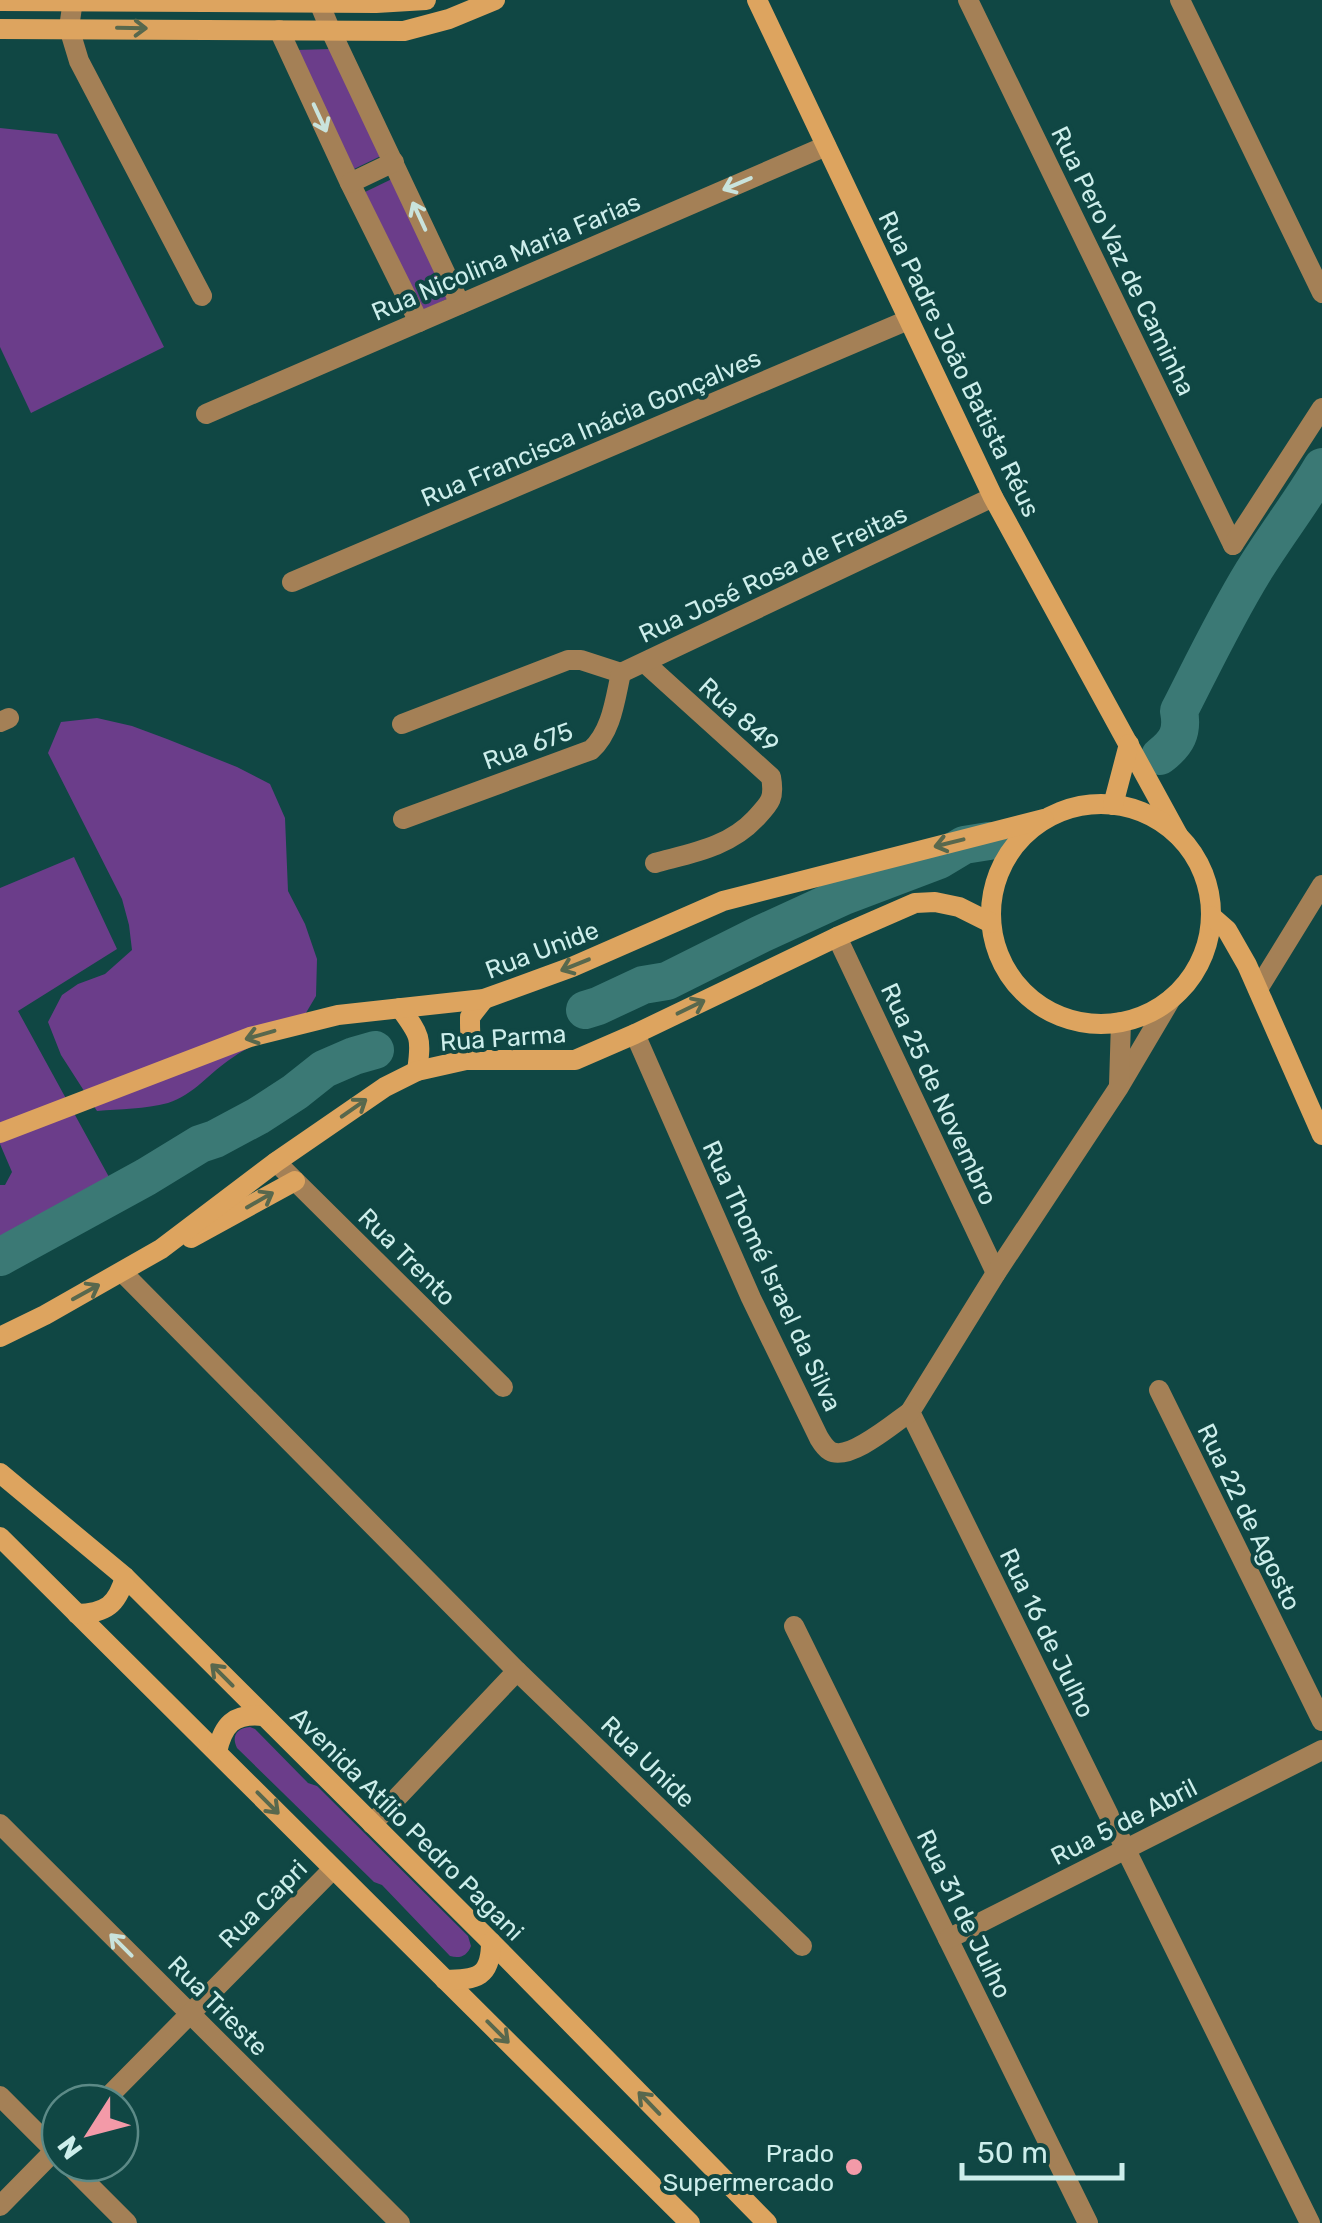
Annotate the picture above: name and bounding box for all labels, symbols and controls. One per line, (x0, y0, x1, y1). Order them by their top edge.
one-way arrow (116, 18, 148, 38)
one-way arrow (312, 102, 330, 133)
street label: Rua Pero Vaz de Caminha (1045, 122, 1201, 400)
one-way arrow (722, 176, 753, 194)
street label: Rua Nicolina Maria Farias (367, 187, 645, 327)
one-way arrow (409, 201, 427, 231)
street label: Rua Padre João Batista Réus (872, 206, 1046, 522)
street label: Rua Francisca Inácia Gonçalves (417, 343, 765, 513)
street label: Rua José Rosa de Freitas (634, 499, 912, 649)
street label: Rua 849 (693, 672, 785, 758)
street label: Rua 675 (479, 716, 577, 776)
one-way arrow (934, 834, 965, 853)
street label: Rua Unide (481, 915, 603, 985)
one-way arrow (560, 958, 591, 976)
street label: Rua 25 de Novembro (875, 978, 1003, 1210)
one-way arrow (675, 997, 705, 1016)
street label: Rua Parma (439, 1019, 567, 1057)
one-way arrow (244, 1027, 276, 1046)
one-way arrow (339, 1098, 367, 1119)
street label: Rua Thomé Israel da Silva (696, 1136, 848, 1416)
one-way arrow (245, 1190, 274, 1210)
street label: Rua Trento (352, 1202, 462, 1312)
one-way arrow (71, 1282, 101, 1302)
street label: Rua 22 de Agosto (1191, 1419, 1307, 1615)
street label: Rua 16 de Julho (993, 1544, 1101, 1722)
one-way arrow (211, 1663, 235, 1687)
street label: Avenida Atílio Pedro Pagani (285, 1702, 529, 1946)
street label: Rua Unide (595, 1710, 701, 1814)
street label: Rua 5 de Abril (1046, 1773, 1202, 1871)
one-way arrow (255, 1791, 279, 1815)
street label: Rua 31 de Julho (911, 1825, 1017, 2003)
street label: Rua Capri (213, 1854, 313, 1954)
one-way arrow (110, 1933, 134, 1957)
street label: Rua Trieste (162, 1950, 274, 2062)
one-way arrow (486, 2020, 510, 2044)
north arrow (40, 2083, 140, 2183)
one-way arrow (638, 2092, 662, 2116)
scale bar (962, 2118, 1122, 2180)
text: N (51, 2130, 89, 2165)
text: 50 m (977, 2135, 1048, 2171)
place label: Prado Supermercado (663, 2139, 834, 2197)
marker: Prado Supermercado (843, 2156, 865, 2178)

